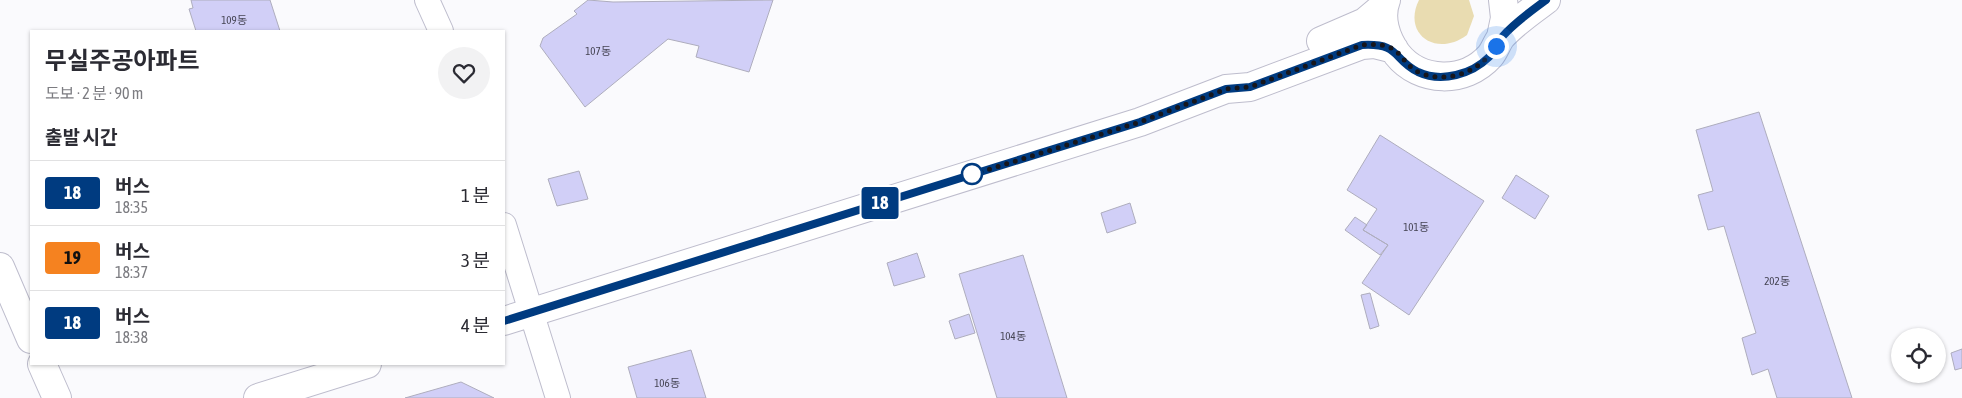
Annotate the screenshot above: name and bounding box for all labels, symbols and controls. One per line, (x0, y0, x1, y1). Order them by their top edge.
house number: 109동 (221, 14, 247, 26)
your location (1484, 34, 1509, 59)
house number: 107동 (585, 45, 611, 57)
text: 무실주공아파트 (45, 47, 200, 74)
button: heart (438, 47, 490, 99)
text: 도보 · 2 분 · 90 m (45, 84, 143, 102)
text: 출발 시간 (45, 126, 118, 148)
unlabelled marker (961, 163, 983, 185)
text: 버스 (115, 175, 150, 197)
text: 18 (64, 182, 81, 203)
text: 1 분 (461, 184, 490, 206)
line badge: 18 (858, 187, 902, 219)
text: 18 (872, 192, 888, 213)
text: 18:35 (115, 198, 148, 216)
house number: 101동 (1403, 221, 1429, 233)
text: 버스 (115, 240, 150, 262)
text: 19 (64, 247, 81, 268)
text: 3 분 (461, 249, 490, 271)
text: 18:37 (115, 263, 148, 281)
house number: 202동 (1764, 275, 1790, 287)
text: 버스 (115, 305, 150, 327)
text: 18 (64, 312, 81, 333)
text: 4 분 (461, 314, 490, 336)
text: 18:38 (115, 328, 148, 346)
map controls (1891, 328, 1946, 383)
button: locate (1891, 328, 1946, 383)
house number: 104동 (1000, 330, 1026, 342)
house number: 106동 (654, 377, 680, 389)

